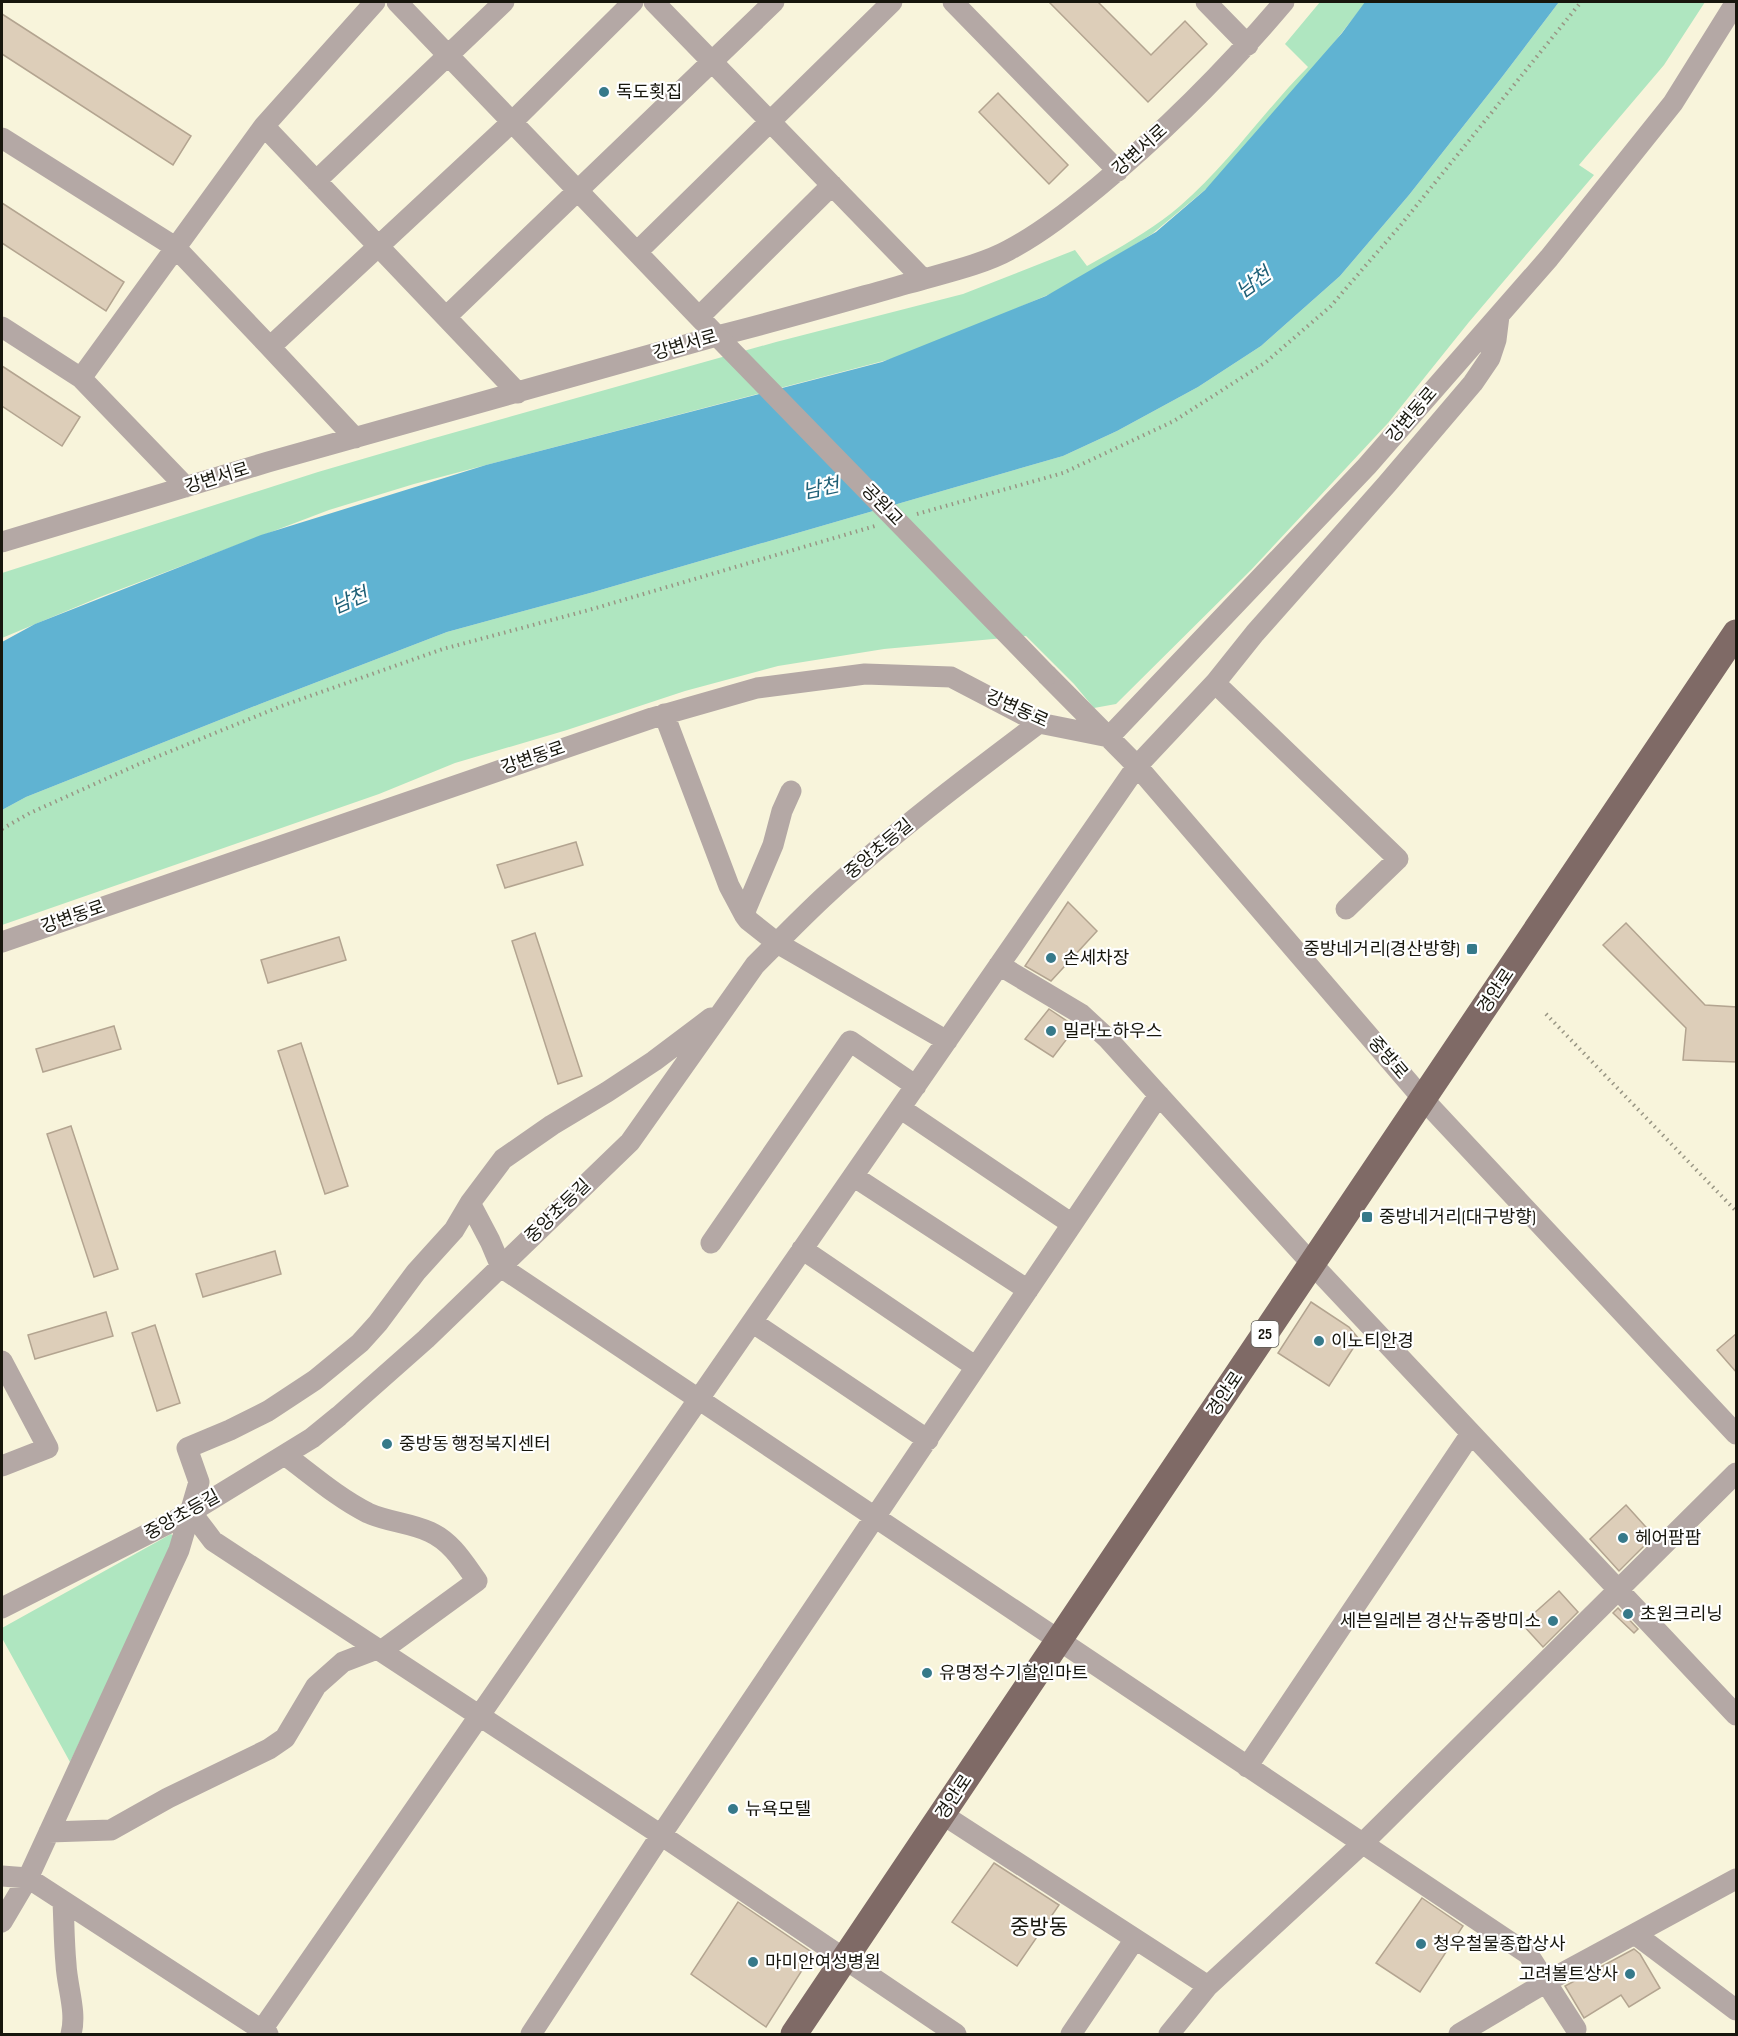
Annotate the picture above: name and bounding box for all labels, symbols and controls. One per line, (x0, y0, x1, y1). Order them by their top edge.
place label: 독도횟집 (616, 82, 682, 103)
marker: 독도횟집 (597, 85, 611, 99)
street label: 강변서로 (1108, 120, 1172, 180)
water label: 남천 (1232, 261, 1278, 304)
street label: 강변서로 (650, 326, 720, 364)
street label: 강변동로 (1382, 383, 1442, 447)
street label: 강변서로 (182, 458, 252, 498)
water label: 남천 (801, 473, 844, 505)
street label: 공원교 (857, 480, 907, 530)
water label: 남천 (328, 582, 374, 619)
street label: 강변동로 (982, 686, 1052, 732)
street label: 강변동로 (498, 737, 568, 779)
street label: 중앙초등길 (841, 814, 917, 884)
street label: 강변동로 (38, 896, 108, 938)
place label: 중방네거리(경산방향) (1303, 939, 1460, 960)
marker: 중방네거리(경산방향) (1465, 942, 1479, 956)
place label: 손세차장 (1063, 948, 1129, 969)
marker: 손세차장 (1044, 951, 1058, 965)
street label: 경안로 (1473, 965, 1519, 1017)
place label: 밀라노하우스 (1063, 1021, 1162, 1042)
marker: 밀라노하우스 (1044, 1024, 1058, 1038)
street label: 중방로 (1364, 1032, 1412, 1084)
street label: 중앙초등길 (521, 1175, 595, 1247)
place label: 중방네거리(대구방향) (1379, 1207, 1536, 1228)
marker: 중방네거리(대구방향) (1360, 1210, 1374, 1224)
road number: 25 (1252, 1321, 1278, 1347)
place label: 이노티안경 (1331, 1331, 1414, 1352)
marker: 이노티안경 (1312, 1334, 1326, 1348)
street label: 경안로 (1202, 1368, 1248, 1420)
place label: 중방동 행정복지센터 (399, 1434, 551, 1455)
marker: 중방동 행정복지센터 (380, 1437, 394, 1451)
street label: 중앙초등길 (141, 1486, 223, 1544)
place label: 헤어팜팜 (1635, 1528, 1701, 1549)
marker: 헤어팜팜 (1616, 1531, 1630, 1545)
place label: 초원크리닝 (1640, 1604, 1723, 1625)
marker: 초원크리닝 (1621, 1607, 1635, 1621)
place label: 세븐일레븐 경산뉴중방미소 (1339, 1611, 1541, 1632)
marker: 세븐일레븐 경산뉴중방미소 (1546, 1614, 1560, 1628)
place label: 유명정수기할인마트 (939, 1663, 1088, 1684)
marker: 유명정수기할인마트 (920, 1666, 934, 1680)
street label: 경안로 (931, 1771, 977, 1823)
place label: 뉴욕모텔 (745, 1799, 811, 1820)
marker: 뉴욕모텔 (726, 1802, 740, 1816)
district label: 중방동 (1010, 1915, 1068, 1940)
place label: 청우철물종합상사 (1433, 1934, 1566, 1955)
marker: 청우철물종합상사 (1414, 1937, 1428, 1951)
place label: 마미안여성병원 (765, 1952, 881, 1973)
marker: 마미안여성병원 (746, 1955, 760, 1969)
place label: 고려볼트상사 (1519, 1964, 1618, 1985)
marker: 고려볼트상사 (1623, 1967, 1637, 1981)

